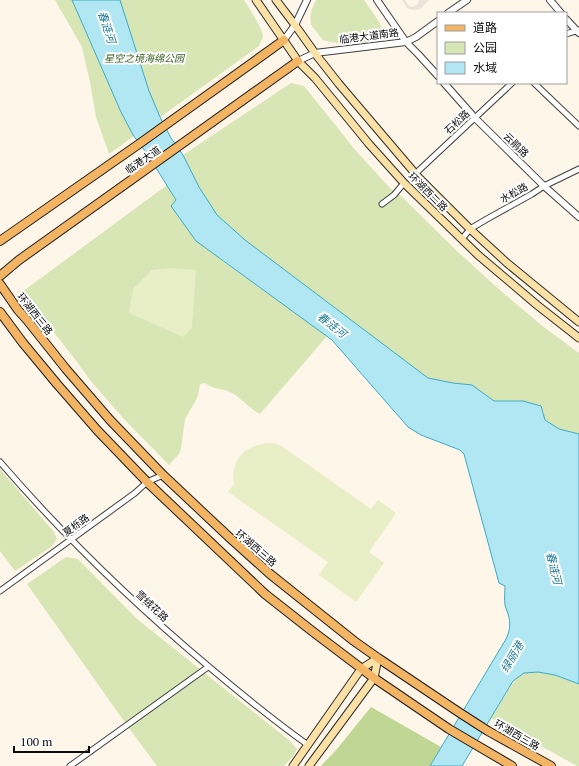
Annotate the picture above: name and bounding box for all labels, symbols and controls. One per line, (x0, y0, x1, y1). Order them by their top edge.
water label: 春涟河 (95, 9, 119, 47)
legend (437, 12, 567, 84)
text: 道路 (473, 20, 497, 35)
street label: 临港大道南路 (338, 26, 400, 46)
text: 公园 (473, 40, 497, 55)
park label: 星空之境海绵公园 (104, 52, 186, 65)
text: 水域 (473, 60, 497, 75)
street label: 石松路 (442, 107, 472, 137)
street label: 云鹃路 (501, 130, 531, 160)
street label: 临港大道 (123, 143, 163, 177)
street label: 环湖西二路 (406, 170, 450, 214)
street label: 水松路 (498, 180, 530, 206)
street label: 环湖西三路 (14, 290, 56, 338)
water label: 春涟河 (315, 309, 351, 342)
street label: 夏栎路 (60, 511, 92, 539)
street label: 环湖西三路 (233, 527, 279, 569)
water label: 春涟河 (543, 550, 565, 588)
street label: 雪绒花路 (133, 588, 171, 624)
water label: 绿丽港 (498, 638, 528, 675)
street label: 环湖西三路 (492, 717, 542, 753)
scale bar (14, 728, 89, 754)
text: 100 m (20, 734, 53, 749)

